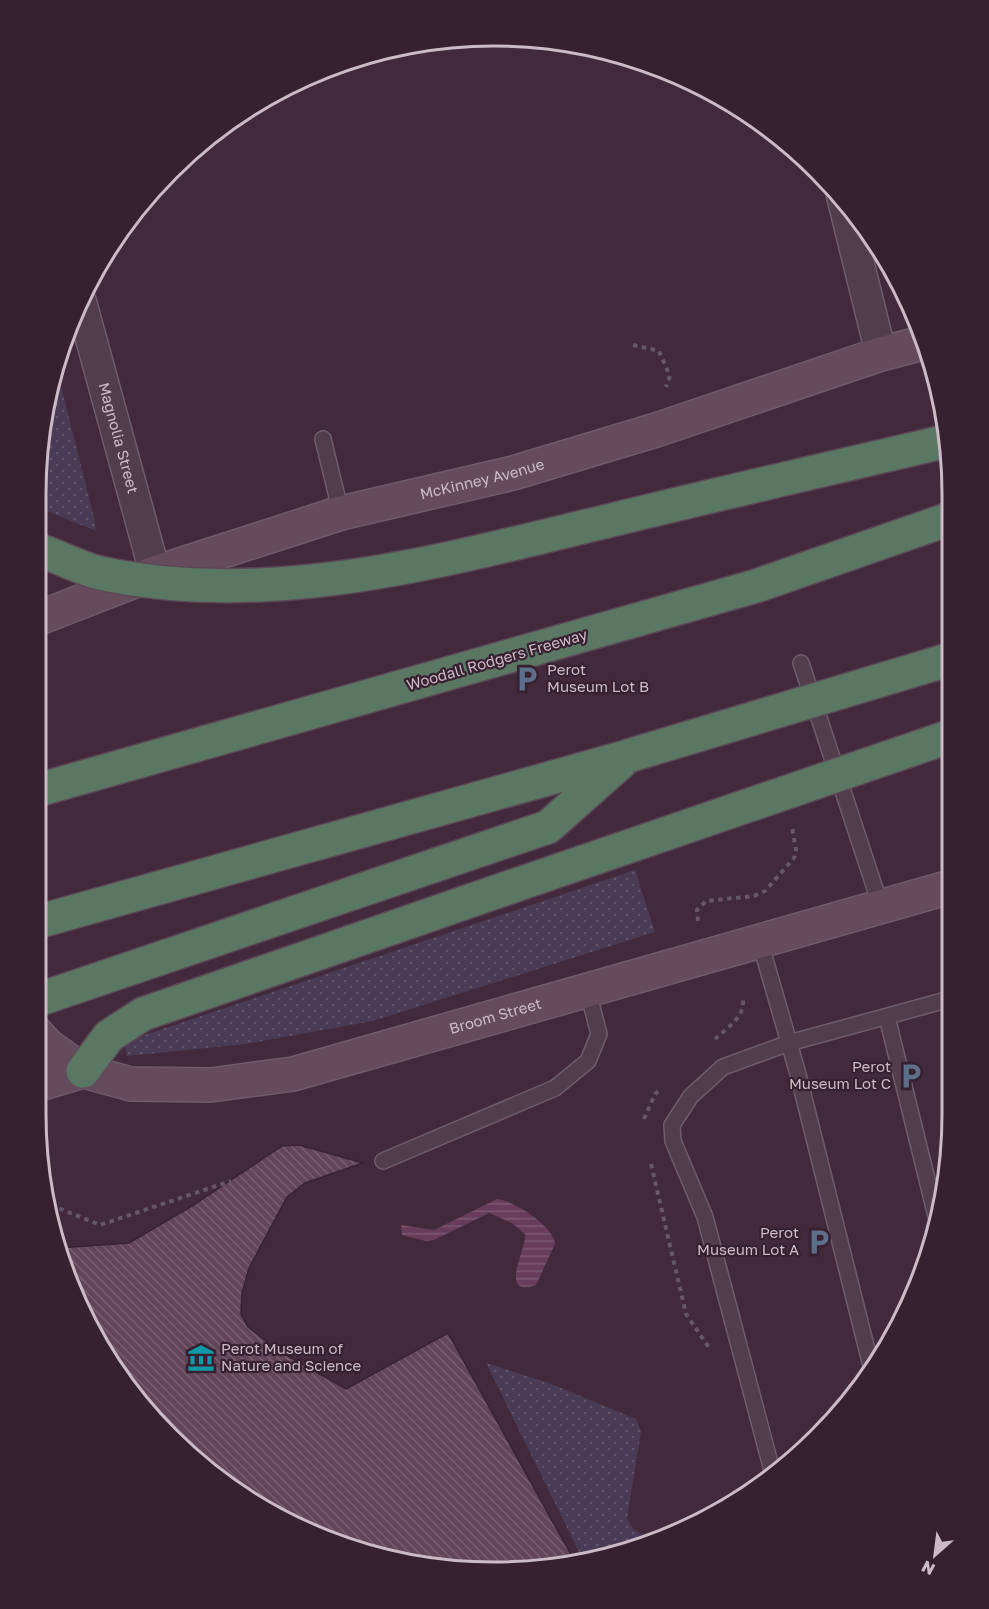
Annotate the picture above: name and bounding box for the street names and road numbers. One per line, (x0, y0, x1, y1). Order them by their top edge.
street label: Magnolia Street (95, 380, 143, 495)
street label: McKinney Avenue (418, 454, 547, 502)
street label: Woodall Rodgers Freeway (404, 624, 590, 693)
street label: Broom Street (447, 994, 543, 1037)

